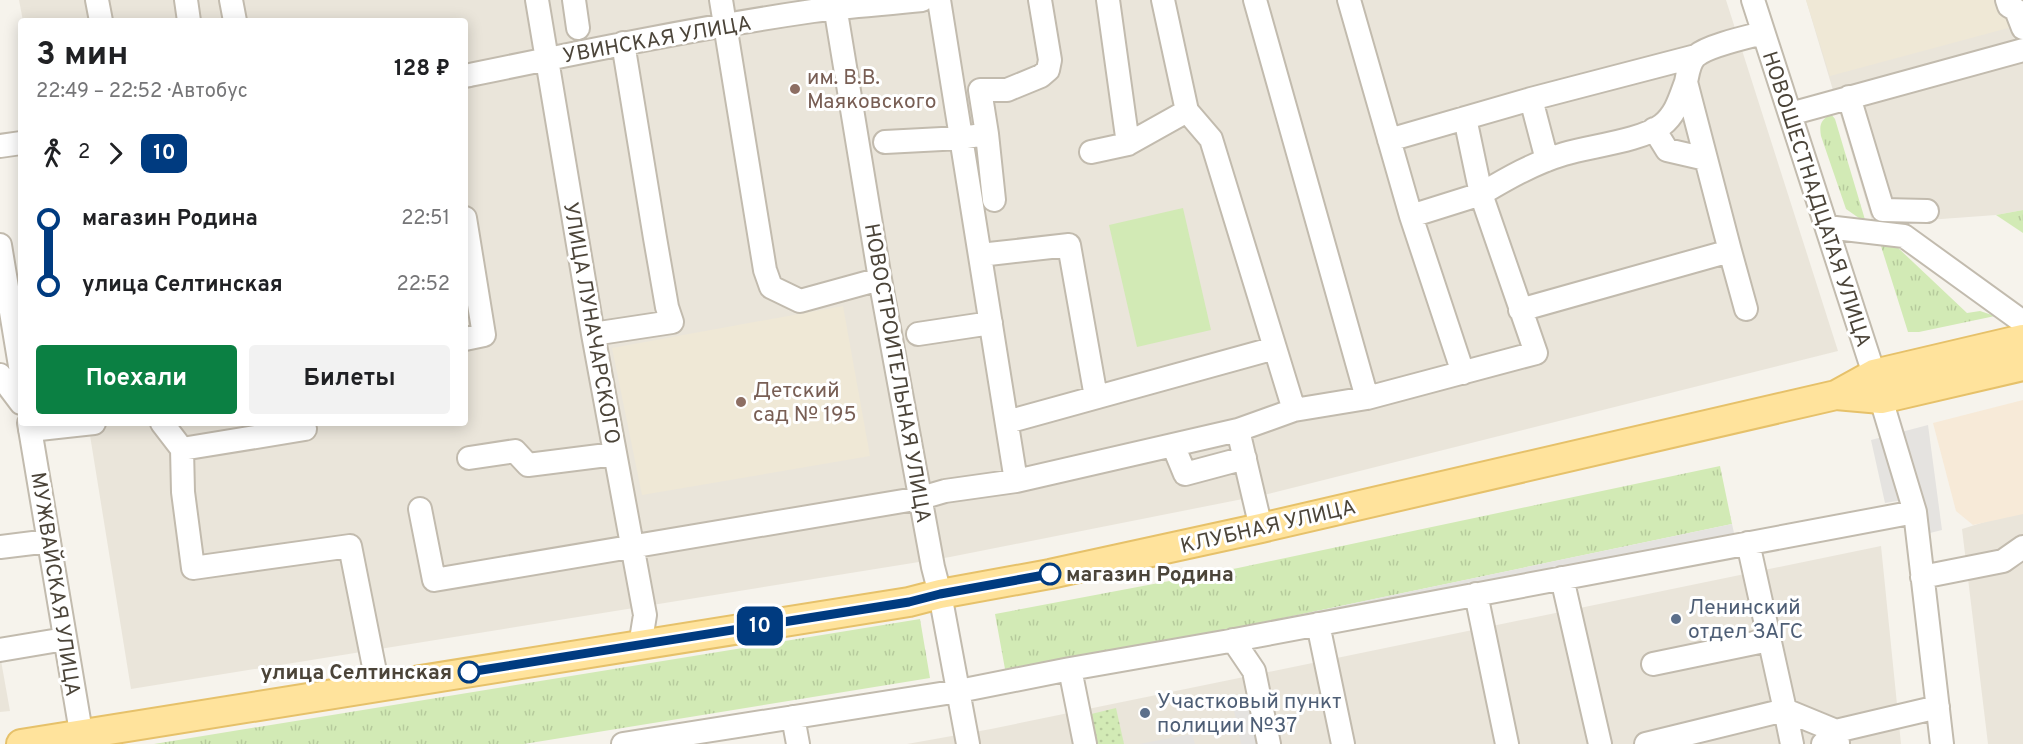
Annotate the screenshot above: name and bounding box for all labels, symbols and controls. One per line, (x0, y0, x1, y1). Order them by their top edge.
street label: УВИНСКАЯ УЛИЦА (561, 11, 754, 70)
text: 3 мин (36, 35, 128, 77)
street label: НОВОШЕСТНАДЦАТАЯ УЛИЦА (1755, 48, 1876, 351)
text: 128 ₽ (394, 56, 450, 83)
place label: им. В.В. Маяковского (807, 65, 937, 116)
text: 22:49 – 22:52 · Автобус (36, 79, 248, 105)
marker: им. В.В. Маяковского (788, 82, 802, 96)
icon: walk (36, 137, 69, 170)
icon: forward (99, 137, 132, 170)
text: 2 (78, 140, 90, 166)
text: 10 (153, 140, 175, 167)
street label: УЛИЦА ЛУНАЧАРСКОГО (556, 200, 625, 446)
text: магазин Родина (82, 206, 258, 233)
text: 22:51 (401, 206, 450, 232)
street label: НОВОСТРОИТЕЛЬНАЯ УЛИЦА (857, 221, 936, 525)
text: улица Селтинская (82, 272, 283, 299)
text: 22:52 (396, 272, 450, 298)
button: Поехали (36, 345, 237, 414)
button: Билеты (249, 345, 450, 414)
place label: Детский сад № 195 (753, 378, 857, 429)
marker: Детский сад № 195 (734, 395, 748, 409)
street label: МУЖВАЙСКАЯ УЛИЦА (23, 470, 87, 698)
street label: КЛУБНАЯ УЛИЦА (1178, 494, 1359, 561)
place label: магазин Родина (1066, 562, 1234, 589)
marker: магазин Родина (1039, 563, 1061, 585)
place label: Ленинский отдел ЗАГС (1688, 595, 1803, 646)
line badge: 10 (733, 606, 787, 646)
marker: Ленинский отдел ЗАГС (1669, 612, 1683, 626)
text: 10 (749, 613, 771, 640)
place label: улица Селтинская (261, 660, 452, 687)
marker: улица Селтинская (458, 661, 480, 683)
place label: Участковый пункт полиции №37 (1157, 689, 1341, 740)
marker: Участковый пункт полиции №37 (1138, 706, 1152, 720)

